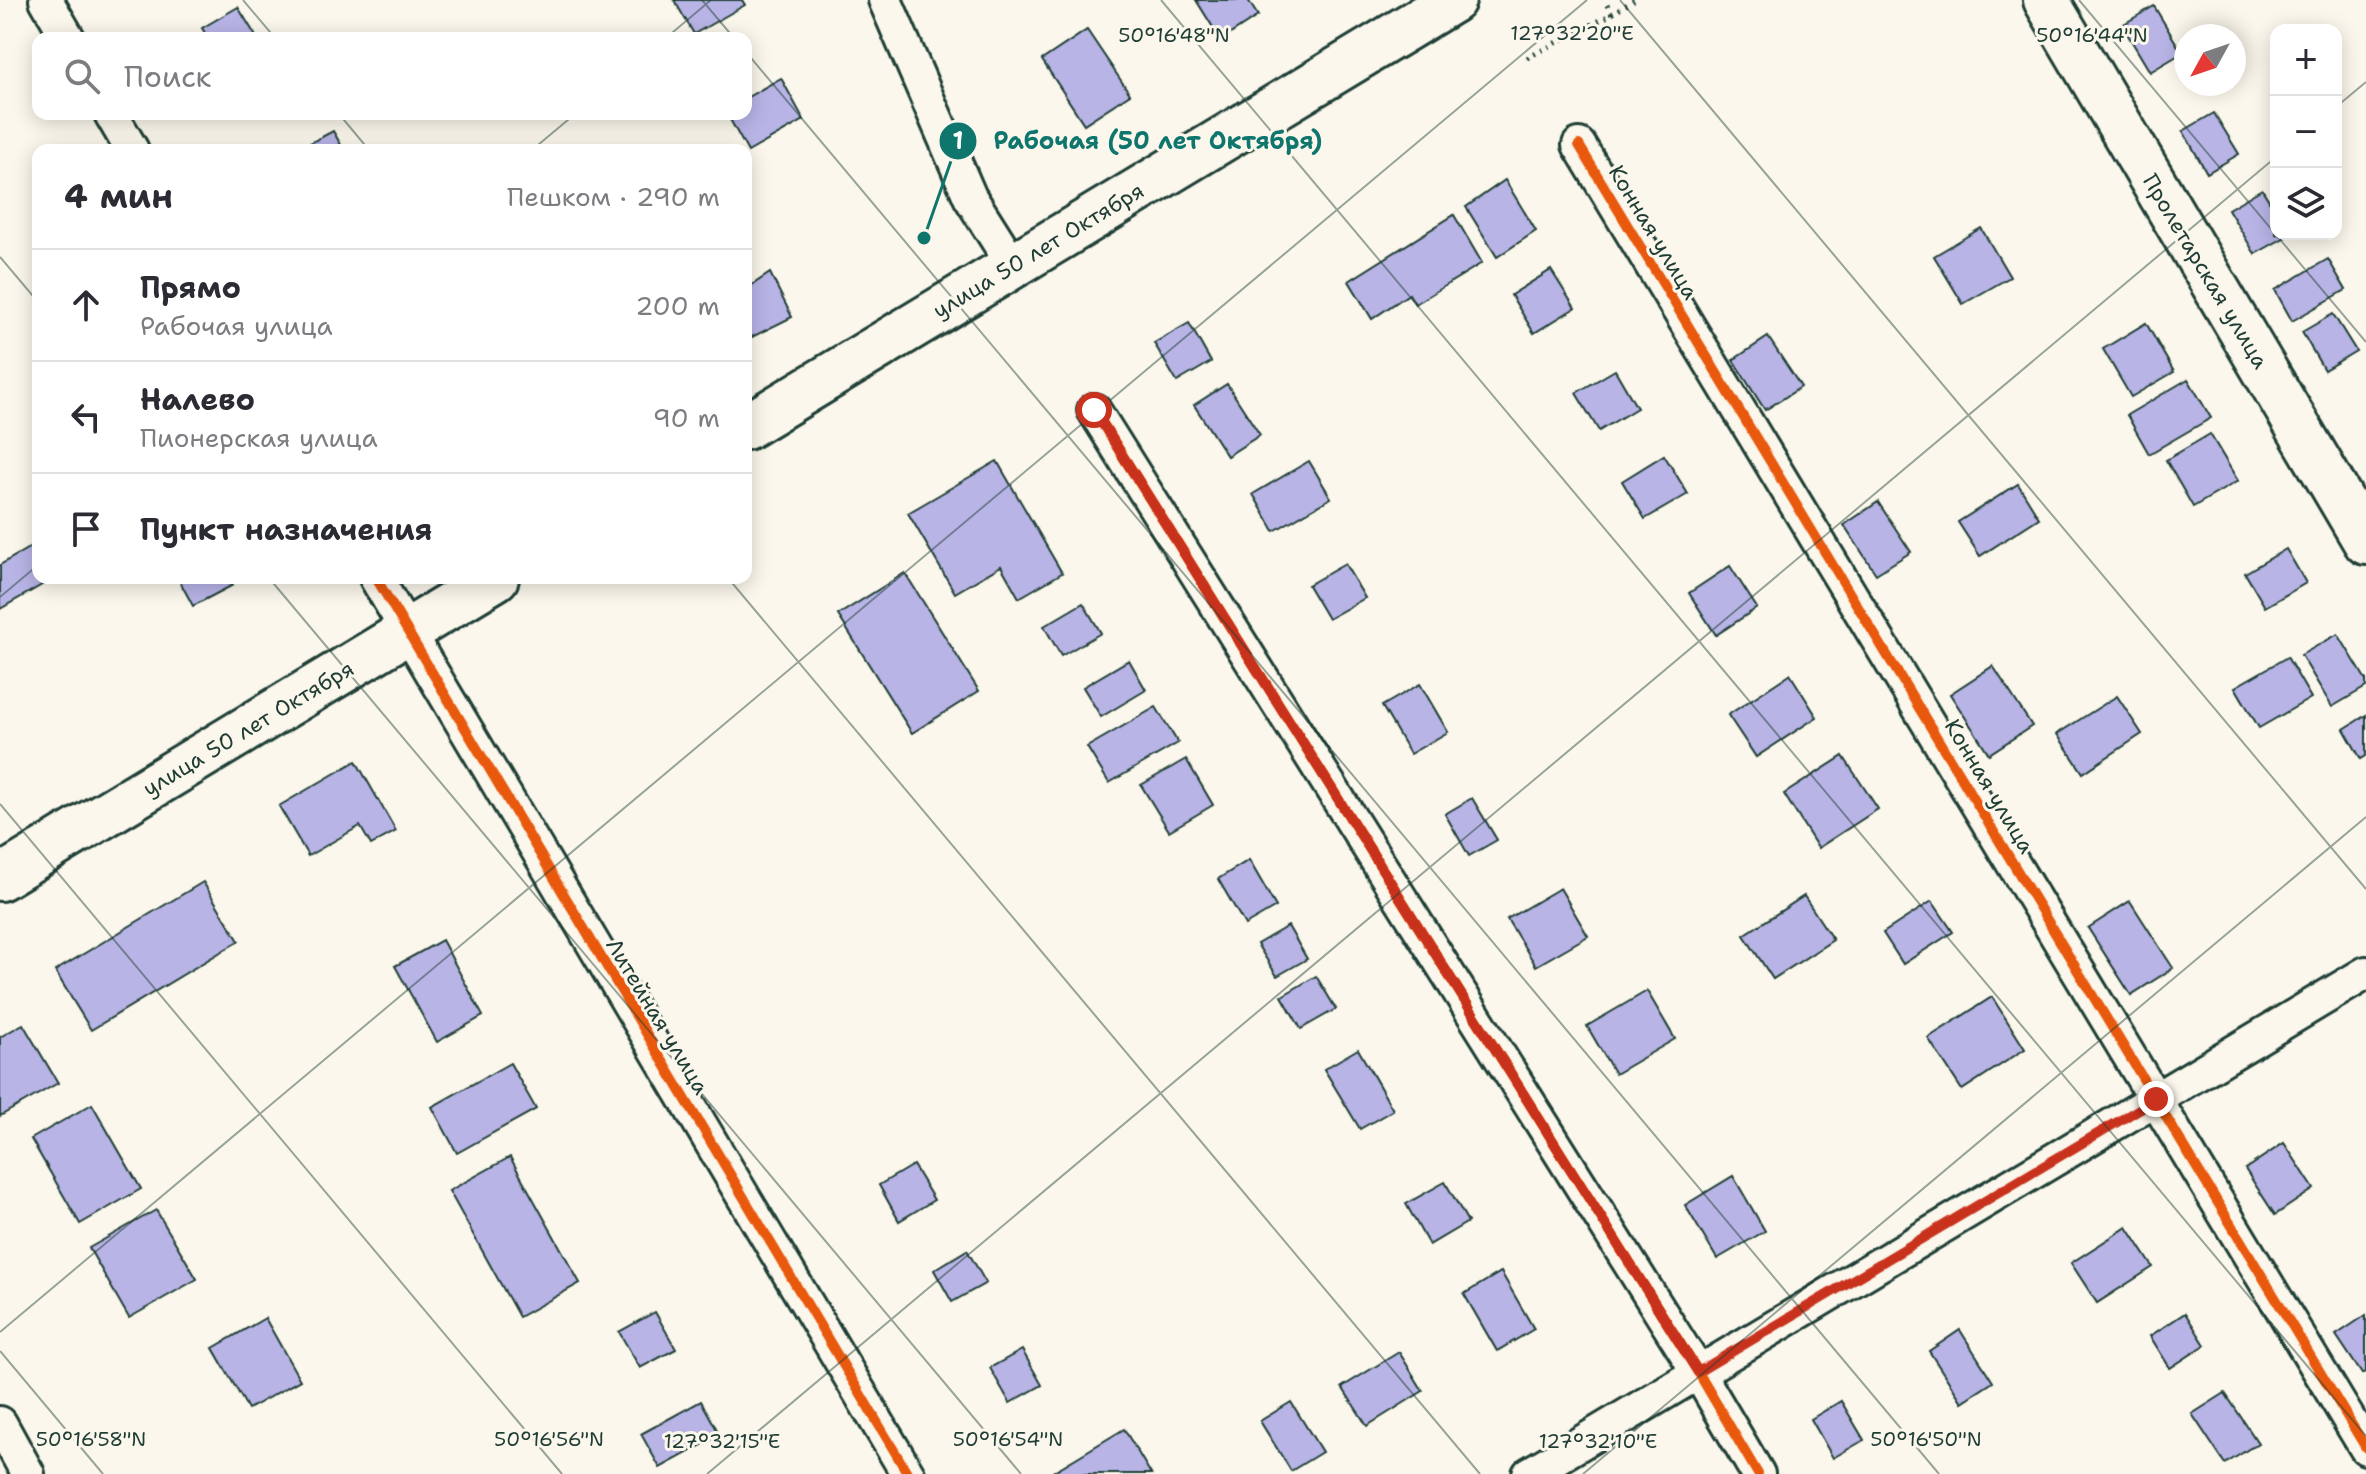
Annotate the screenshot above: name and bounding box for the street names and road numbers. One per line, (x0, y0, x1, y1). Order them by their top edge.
street label: Конная улица (1602, 160, 1705, 305)
street label: Пролетарская улица (2136, 168, 2275, 374)
street label: улица 50 лет Октября (927, 176, 1149, 325)
street label: улица 50 лет Октября (137, 654, 359, 803)
street label: Конная улица (1938, 714, 2041, 859)
street label: Литейная улица (599, 933, 716, 1100)

